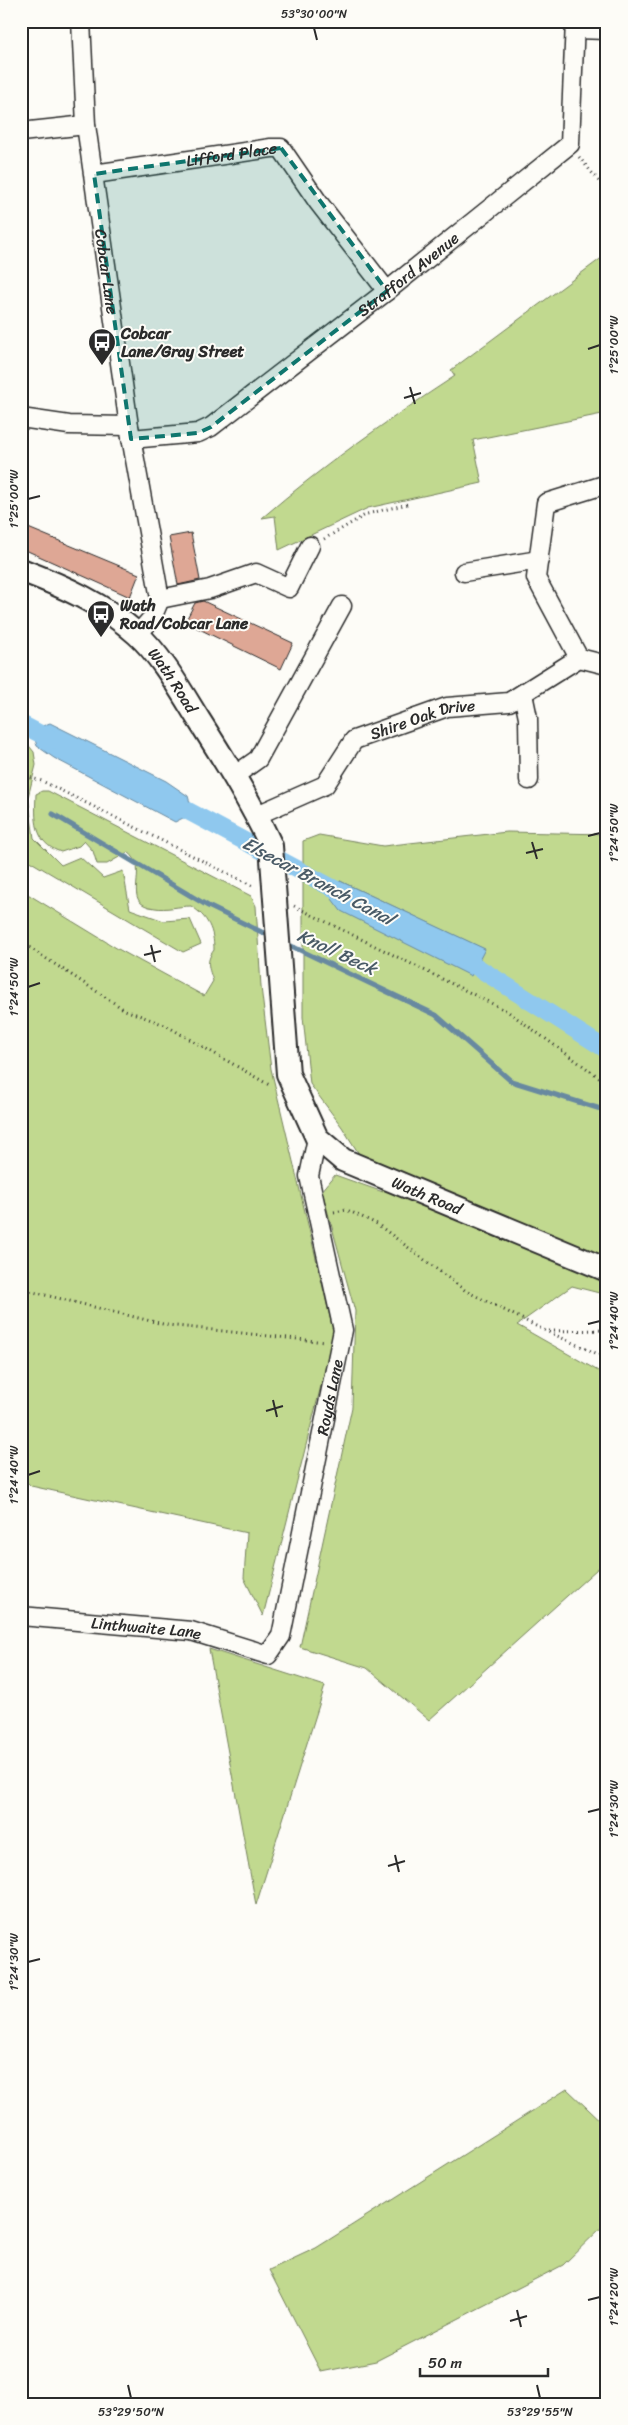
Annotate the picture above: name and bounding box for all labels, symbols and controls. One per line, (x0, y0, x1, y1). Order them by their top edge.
text: 53°30'00"N (281, 3, 348, 25)
street label: Lifford Place (184, 134, 277, 175)
street label: Strafford Avenue (350, 224, 466, 324)
street label: Cobcar Lane (86, 227, 127, 316)
text: 1°25'00"W (603, 315, 625, 374)
place label: Cobcar Lane/Gray Street (120, 319, 244, 366)
bus stop icon: Cobcar Lane/Gray Street (87, 327, 117, 366)
text: 1°25'00"W (3, 469, 25, 528)
place label: Wath Road/Cobcar Lane (119, 591, 249, 638)
bus stop icon: Wath Road/Cobcar Lane (86, 599, 116, 638)
street label: Wath Road (141, 640, 207, 720)
street label: Shire Oak Drive (366, 690, 476, 748)
text: 1°24'50"W (603, 803, 625, 862)
water label: Elsecar Branch Canal (237, 828, 403, 936)
water label: Knoll Beck (292, 920, 384, 985)
text: 1°24'50"W (3, 957, 25, 1016)
street label: Wath Road (387, 1167, 468, 1223)
text: 1°24'40"W (603, 1291, 625, 1350)
street label: Royds Lane (308, 1356, 351, 1438)
text: 1°24'40"W (3, 1445, 25, 1504)
street label: Linthwaite Lane (90, 1608, 206, 1648)
text: 1°24'30"W (603, 1779, 625, 1838)
text: 1°24'30"W (3, 1932, 25, 1991)
text: 1°24'20"W (603, 2267, 625, 2326)
scale bar (420, 2345, 548, 2377)
text: 50 m (428, 2350, 463, 2376)
text: 53°29'50"N (98, 2401, 165, 2423)
text: 53°29'55"N (507, 2401, 574, 2423)

